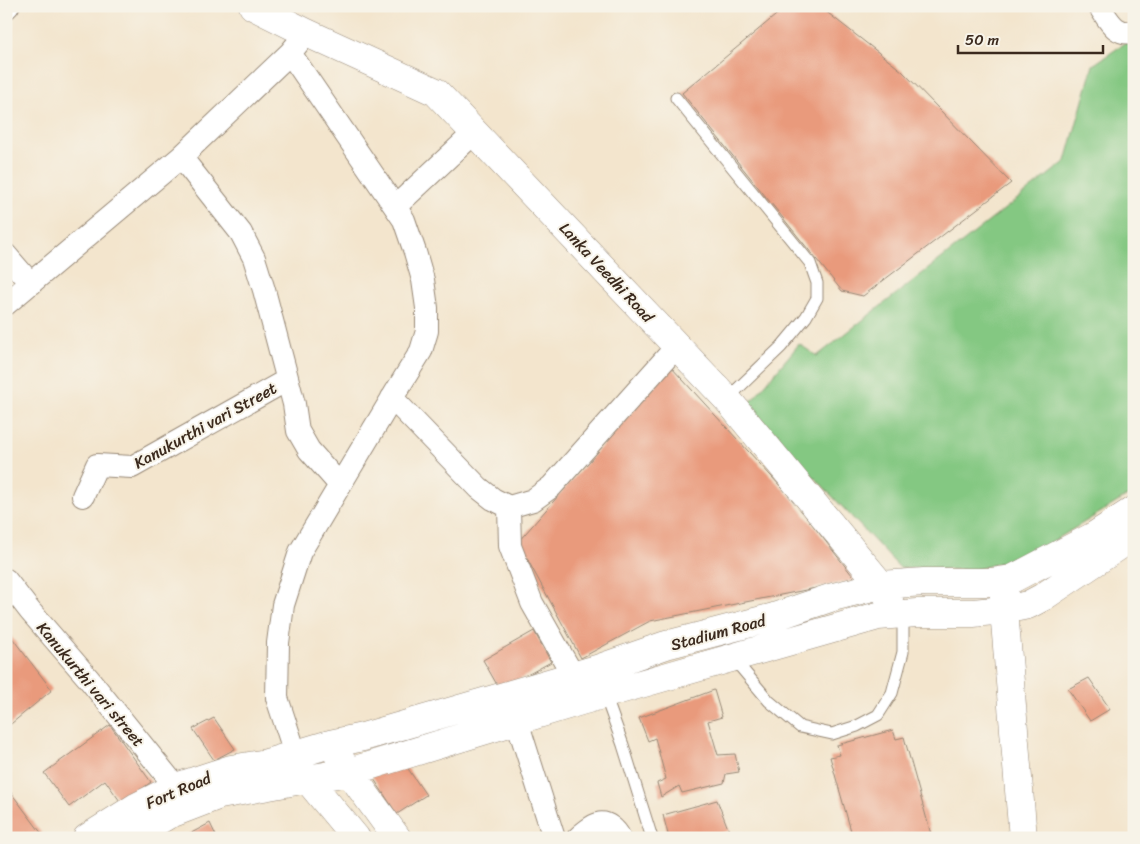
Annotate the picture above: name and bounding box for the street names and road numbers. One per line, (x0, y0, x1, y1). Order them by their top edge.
street label: Lanka Veedhi Road (552, 215, 663, 331)
street label: Kanukurthi vari Street (128, 374, 282, 477)
street label: Stadium Road (667, 605, 770, 659)
street label: Kanukurthi vari street (29, 615, 152, 754)
street label: Fort Road (141, 763, 217, 817)

